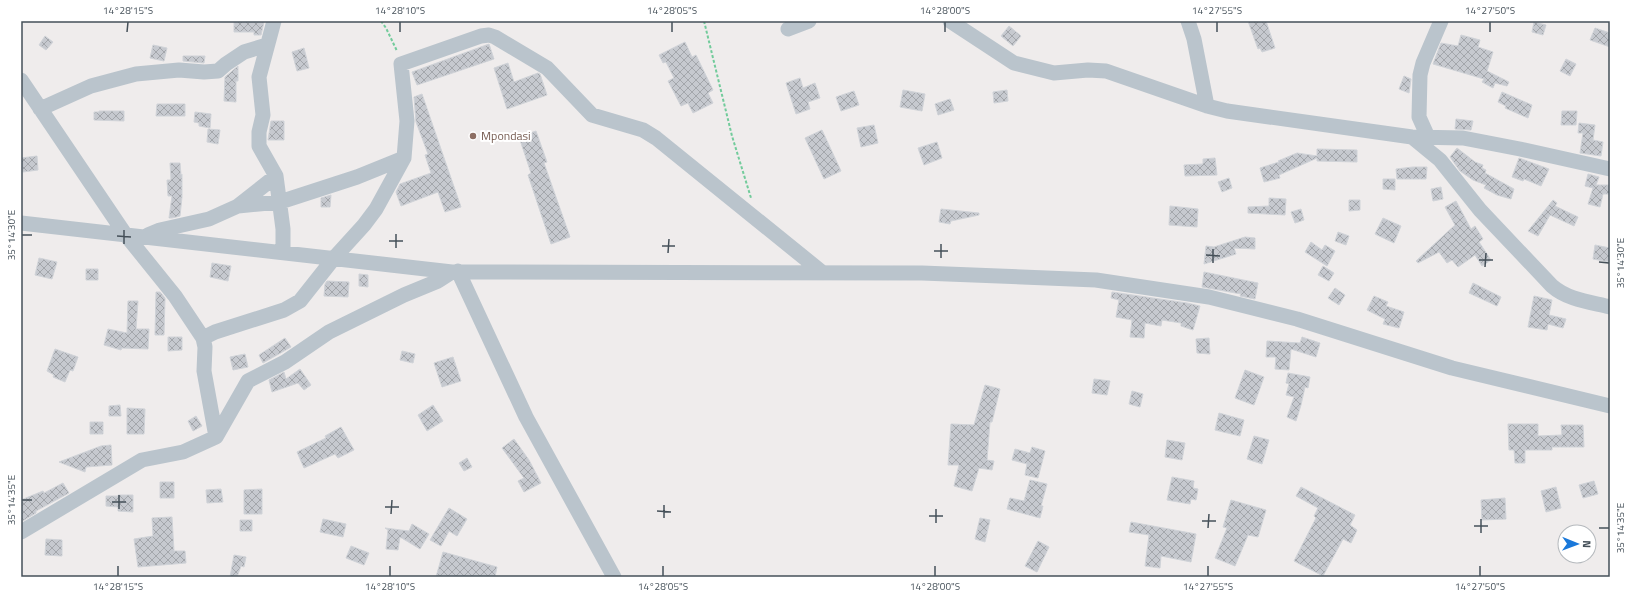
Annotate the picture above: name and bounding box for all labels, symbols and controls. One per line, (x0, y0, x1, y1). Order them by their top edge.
text: 14°28'15"S (103, 3, 153, 18)
text: 14°28'10"S (375, 3, 425, 18)
text: 14°28'05"S (647, 3, 697, 18)
text: 14°28'00"S (920, 3, 970, 18)
text: 14°27'55"S (1192, 3, 1242, 18)
text: 14°27'50"S (1465, 3, 1515, 18)
place label: Mpondasi (481, 126, 531, 145)
marker: Mpondasi (468, 131, 478, 141)
text: 35°14'30"E (4, 209, 19, 260)
text: 35°14'30"E (1613, 237, 1628, 288)
text: 35°14'35"E (4, 474, 19, 525)
text: 35°14'35"E (1613, 502, 1628, 553)
north arrow (1557, 524, 1597, 564)
text: N (1579, 540, 1595, 548)
text: 14°28'15"S (93, 579, 143, 594)
text: 14°28'10"S (365, 579, 415, 594)
text: 14°28'05"S (638, 579, 688, 594)
text: 14°28'00"S (910, 579, 960, 594)
text: 14°27'55"S (1183, 579, 1233, 594)
text: 14°27'50"S (1455, 579, 1505, 594)

